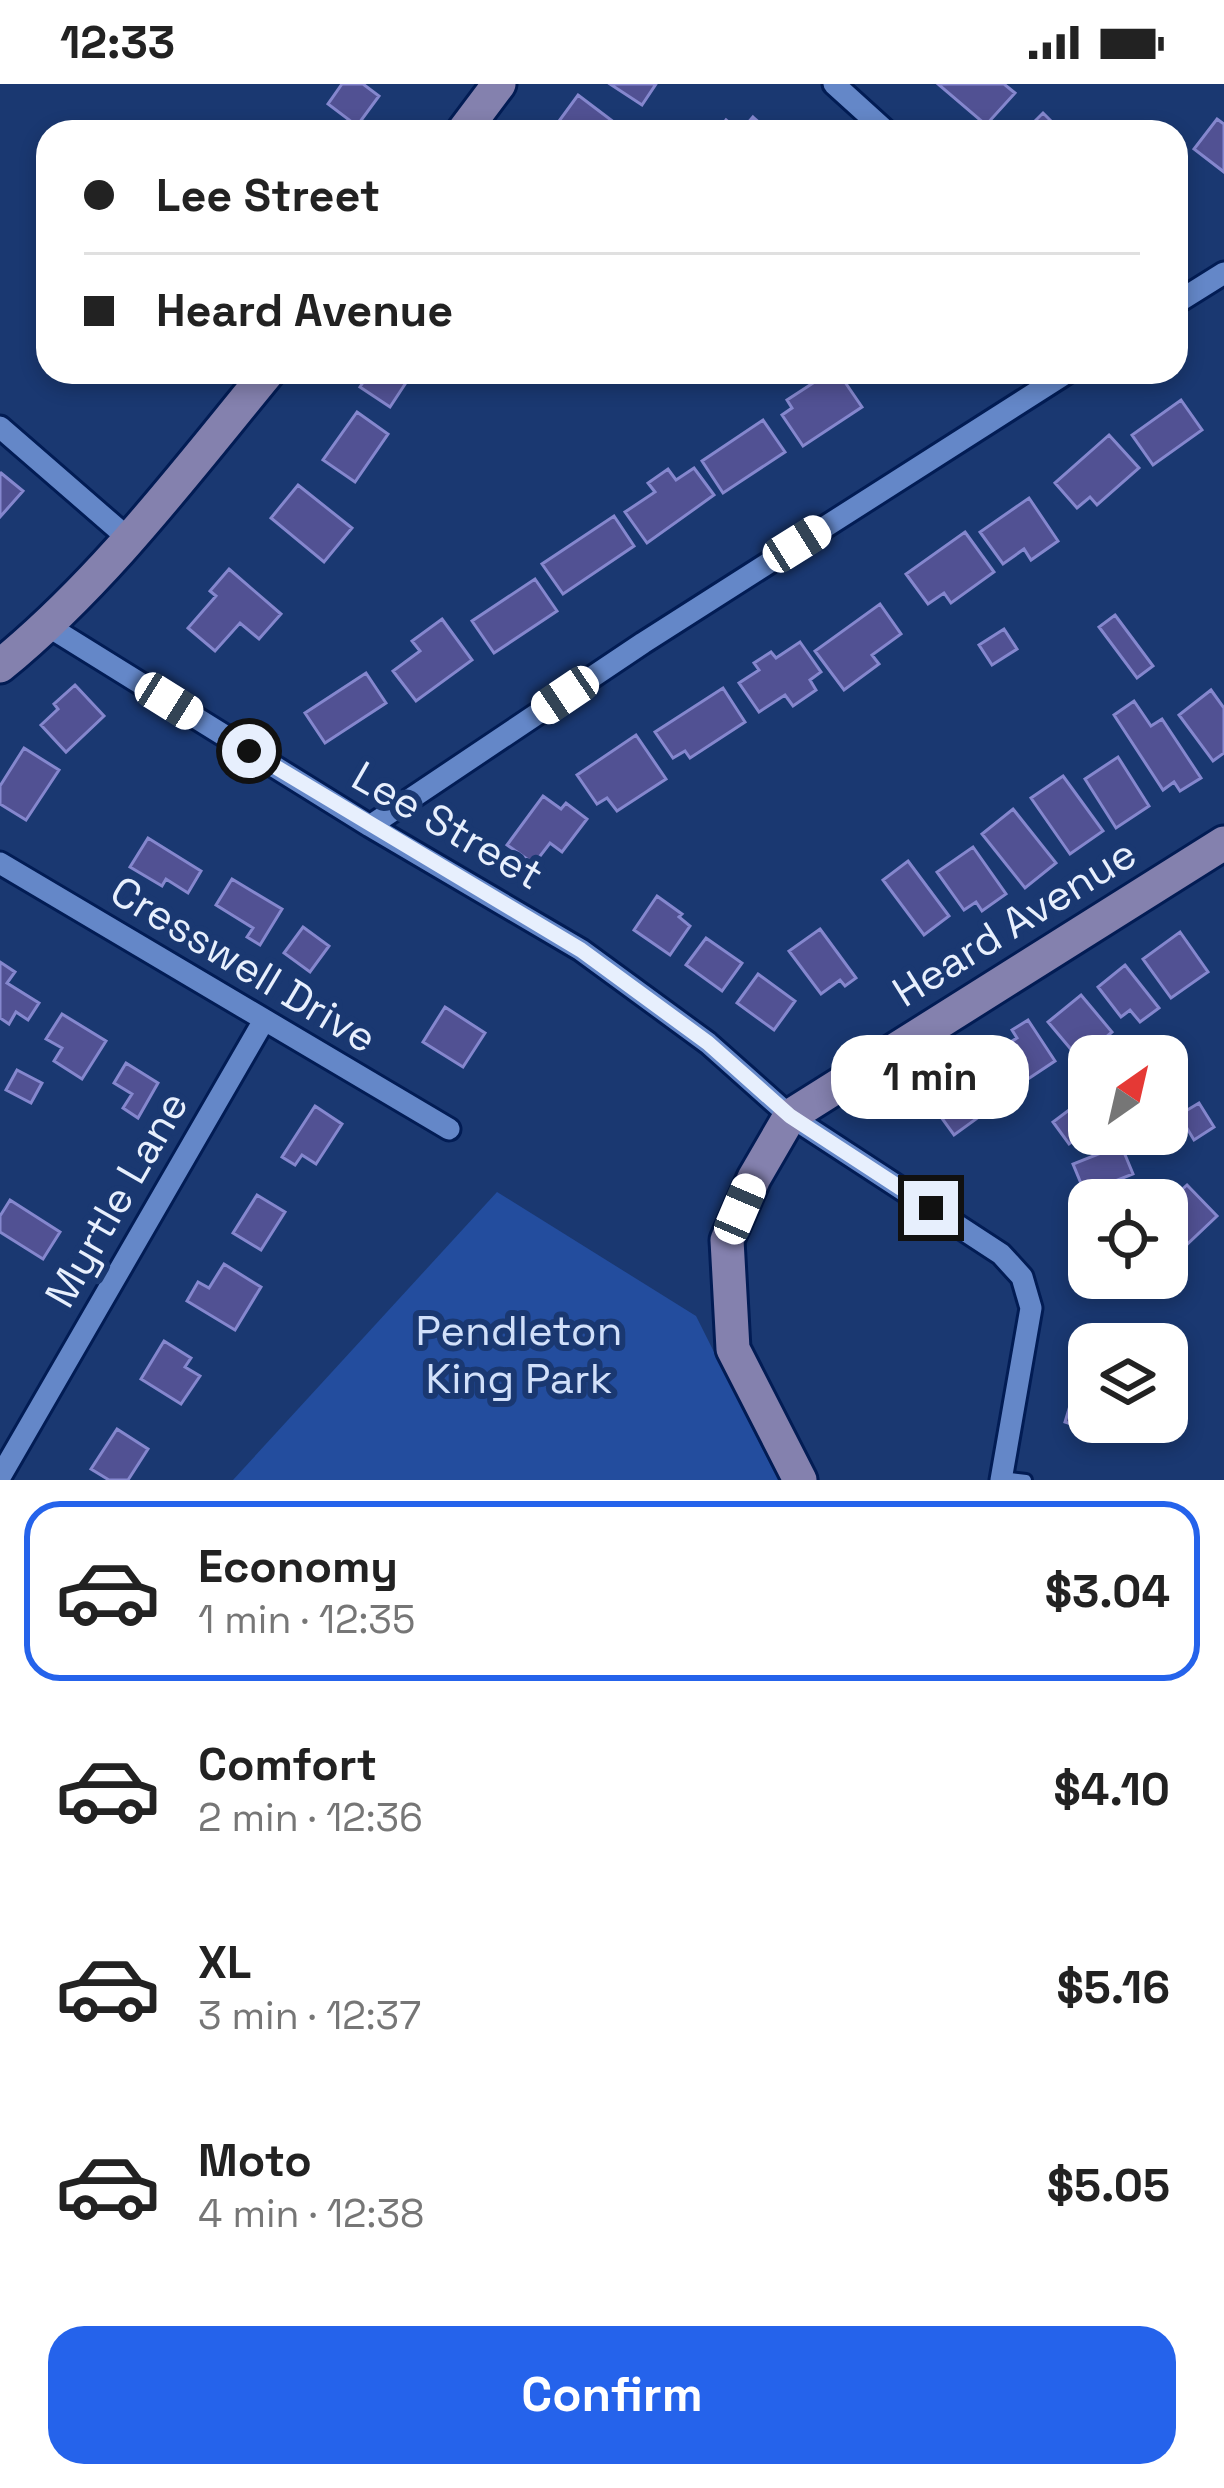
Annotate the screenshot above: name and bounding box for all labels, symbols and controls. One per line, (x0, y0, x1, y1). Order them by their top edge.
text: 12:33 (60, 14, 175, 71)
text: Lee Street (156, 167, 380, 224)
text: Heard Avenue (156, 282, 453, 339)
car (757, 510, 837, 578)
car (525, 660, 605, 730)
car (129, 667, 209, 735)
route start (222, 724, 276, 778)
street label: Lee Street (343, 750, 553, 901)
street label: Heard Avenue (883, 826, 1146, 1018)
street label: Cresswell Drive (101, 864, 386, 1065)
callout: 1 min (832, 1034, 1030, 1118)
north arrow (1068, 1035, 1188, 1155)
map controls (1068, 1035, 1188, 1443)
text: 1 min (882, 1052, 978, 1101)
street label: Myrtle Lane (33, 1082, 200, 1317)
car (709, 1169, 771, 1249)
button: locate (1068, 1179, 1188, 1299)
route end (904, 1181, 958, 1235)
park label: Pendleton King Park (416, 1304, 622, 1405)
button: layers (1068, 1323, 1188, 1443)
icon: car (54, 1537, 162, 1645)
text: Economy (198, 1538, 398, 1595)
text: $3.04 (1045, 1563, 1170, 1620)
text: 1 min · 12:35 (198, 1595, 415, 1644)
icon: car (54, 1735, 162, 1843)
text: Comfort (198, 1736, 377, 1793)
text: $4.10 (1054, 1761, 1170, 1818)
text: 2 min · 12:36 (198, 1793, 423, 1842)
icon: car (54, 1933, 162, 2041)
text: XL (198, 1934, 251, 1991)
text: $5.16 (1057, 1959, 1170, 2016)
text: 3 min · 12:37 (198, 1991, 421, 2040)
icon: car (54, 2131, 162, 2239)
text: Moto (198, 2132, 312, 2189)
text: $5.05 (1047, 2157, 1170, 2214)
text: 4 min · 12:38 (198, 2189, 424, 2238)
button: Confirm (48, 2326, 1176, 2464)

